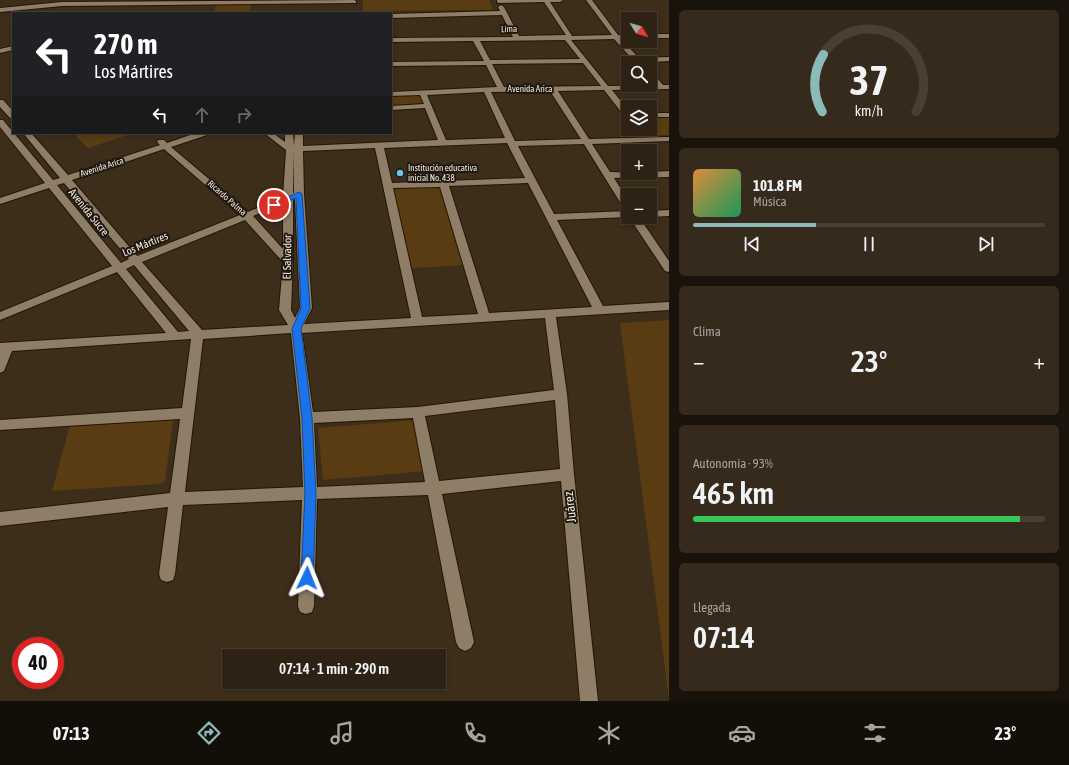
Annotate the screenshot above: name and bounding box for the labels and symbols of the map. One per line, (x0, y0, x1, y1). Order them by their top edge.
north arrow (621, 12, 657, 48)
street label: Lima (501, 24, 517, 34)
street label: Avenida Arica (508, 84, 552, 94)
street label: Avenida Arica (79, 155, 125, 179)
place label: Institución educativa inicial No. 438 (408, 163, 477, 183)
marker: Institución educativa inicial No. 438 (395, 168, 405, 178)
street label: Ricardo Palma (206, 179, 248, 217)
street label: Avenida Sucre (66, 186, 112, 238)
pin (257, 188, 291, 222)
street label: Los Mártires (120, 229, 170, 259)
street label: El Salvador (281, 234, 293, 280)
street label: Juárez (561, 491, 579, 523)
position arrow (286, 557, 328, 599)
speed limit sign: 40 (12, 637, 64, 689)

